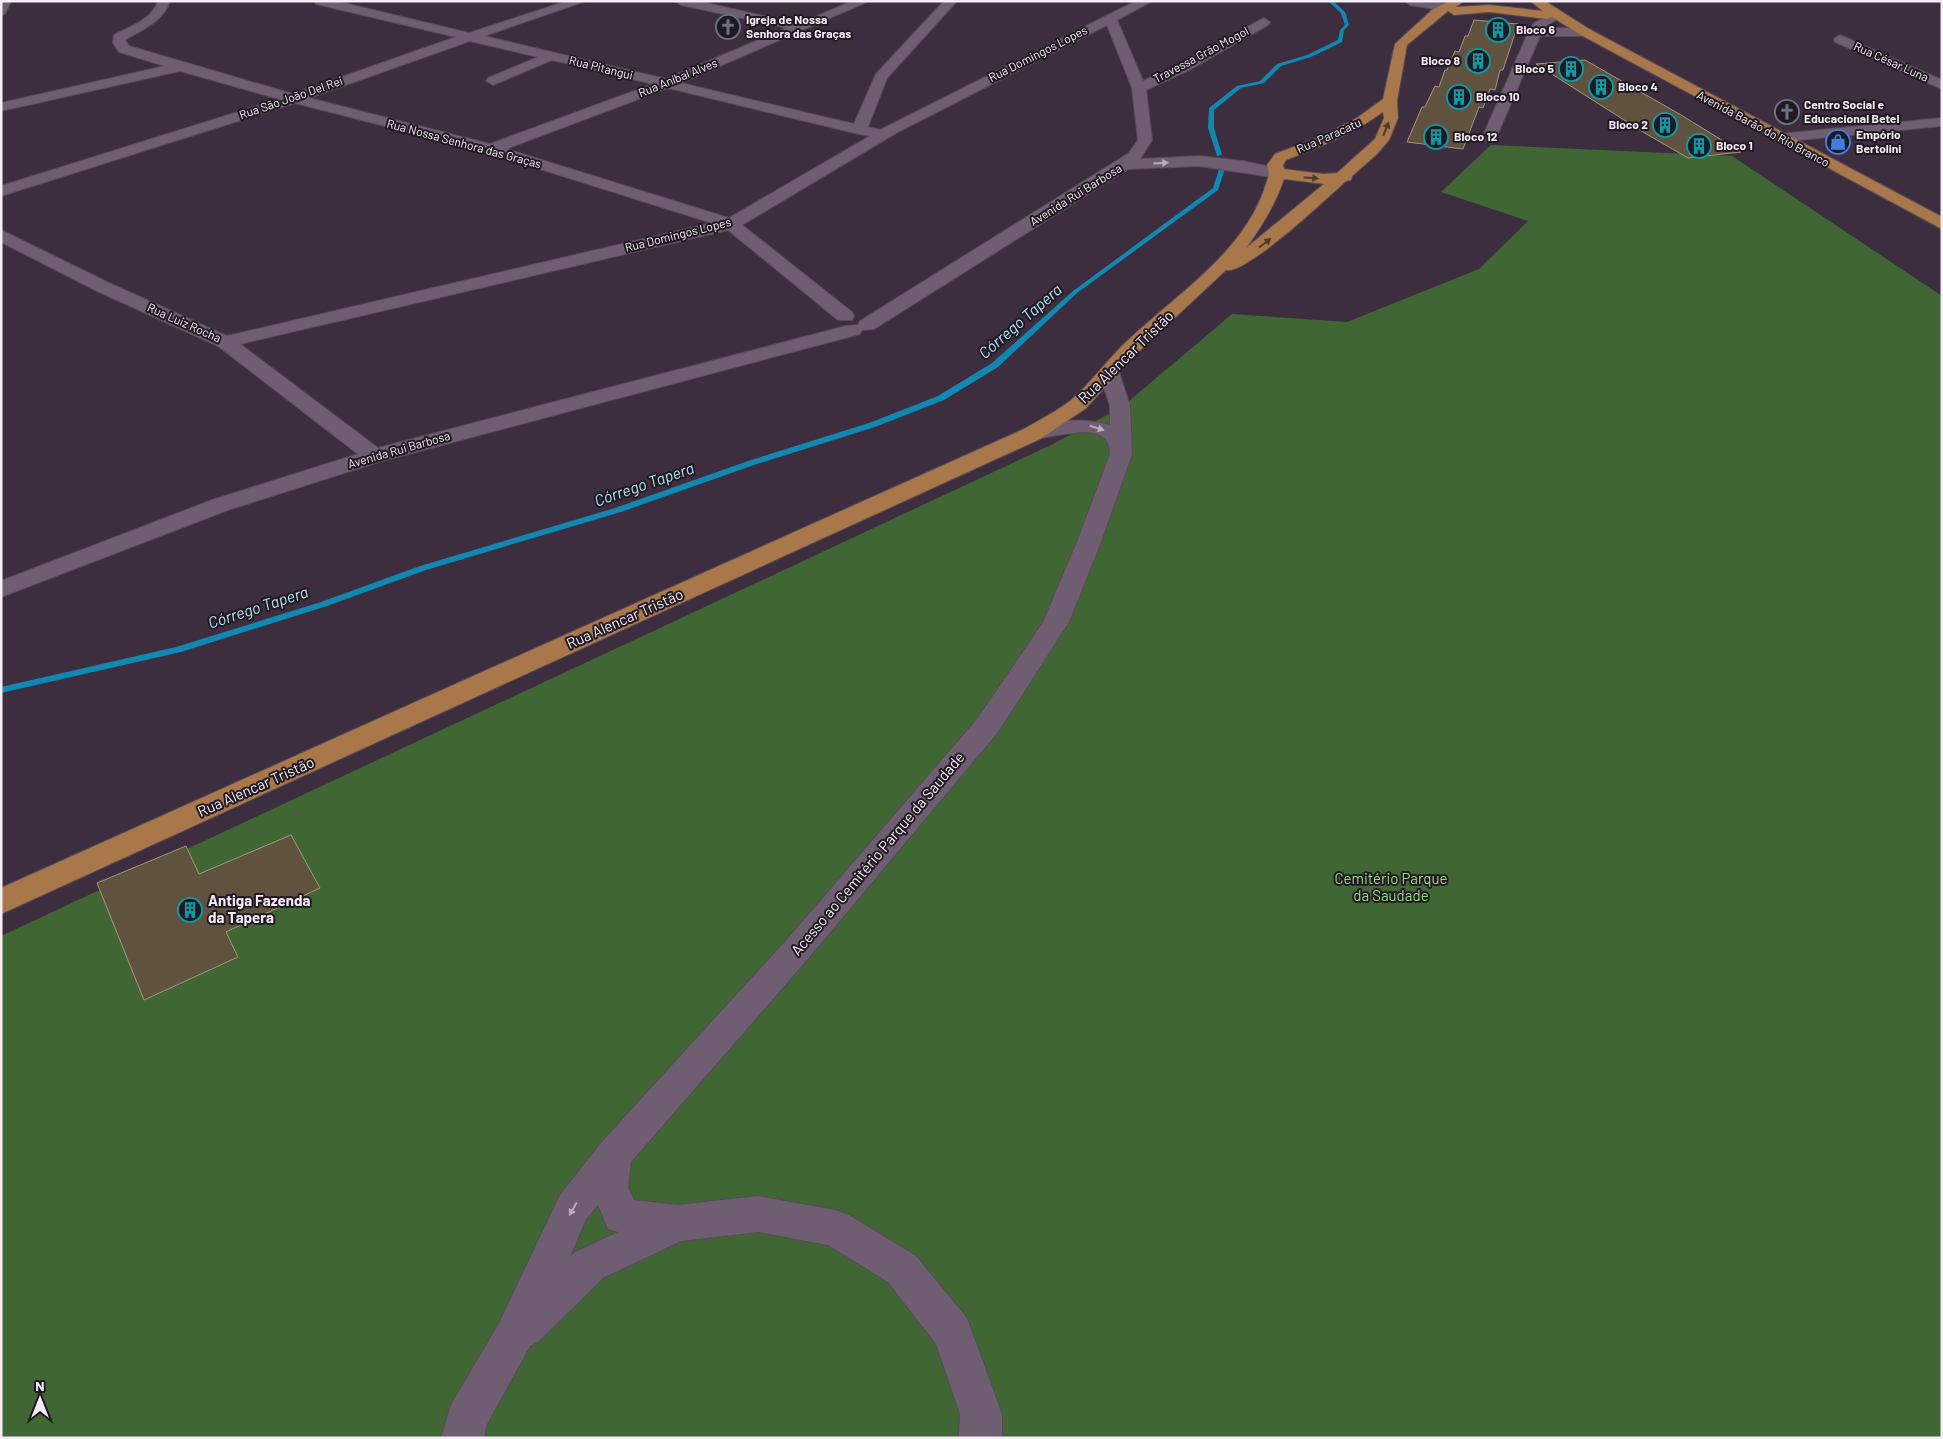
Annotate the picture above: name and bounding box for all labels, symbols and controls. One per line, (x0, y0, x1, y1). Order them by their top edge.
place label: Igreja de Nossa Senhora das Graças (746, 12, 851, 40)
church icon: Igreja de Nossa Senhora das Graças (715, 14, 741, 40)
building icon: Bloco 6 (1485, 17, 1511, 43)
street label: Rua Domingos Lopes (986, 22, 1089, 84)
place label: Bloco 6 (1516, 22, 1556, 36)
street label: Travessa Grão Mogol (1151, 23, 1251, 85)
street label: Rua César Luna (1852, 38, 1931, 84)
building icon: Bloco 8 (1465, 48, 1491, 74)
street label: Rua Pitangui (568, 52, 635, 82)
place label: Bloco 8 (1421, 53, 1460, 67)
street label: Rua Aníbal Alves (636, 55, 719, 99)
building icon: Bloco 5 (1558, 56, 1584, 82)
place label: Bloco 5 (1515, 61, 1555, 75)
street label: Rua São João Del Rei (237, 73, 344, 121)
building icon: Bloco 4 (1588, 74, 1614, 100)
place label: Bloco 4 (1618, 79, 1658, 93)
building icon: Bloco 10 (1446, 84, 1472, 110)
street label: Avenida Barão do Rio Branco (1695, 87, 1832, 169)
place label: Bloco 10 (1476, 89, 1520, 103)
place label: Centro Social e Educacional Betel (1804, 97, 1899, 125)
church icon: Centro Social e Educacional Betel (1774, 99, 1800, 125)
building icon: Bloco 2 (1652, 112, 1678, 138)
street label: Rua Paracatu (1294, 115, 1363, 156)
street label: Rua Nossa Senhora das Graças (385, 116, 543, 170)
place label: Bloco 2 (1609, 117, 1648, 131)
one-way arrow (1382, 121, 1390, 136)
building icon: Bloco 12 (1423, 124, 1449, 150)
place label: Empório Bertolini (1856, 127, 1901, 155)
place label: Bloco 12 (1454, 129, 1498, 143)
shop icon: Empório Bertolini (1825, 129, 1851, 155)
building icon: Bloco 1 (1686, 133, 1712, 159)
place label: Bloco 1 (1716, 138, 1753, 152)
one-way arrow (1153, 159, 1169, 167)
street label: Avenida Rui Barbosa (1027, 160, 1124, 228)
one-way arrow (1303, 174, 1319, 182)
street label: Rua Domingos Lopes (623, 214, 732, 254)
one-way arrow (1258, 237, 1271, 248)
water label: Córrego Tapera (974, 279, 1065, 362)
street label: Rua Luiz Rocha (145, 300, 223, 345)
street label: Rua Alencar Tristão (1074, 306, 1177, 406)
one-way arrow (1090, 425, 1105, 433)
street label: Avenida Rui Barbosa (346, 428, 451, 470)
water label: Córrego Tapera (592, 458, 696, 509)
water label: Córrego Tapera (205, 581, 310, 632)
street label: Rua Alencar Tristão (563, 584, 686, 652)
street label: Acesso ao Cemitério Parque da Saudade (787, 748, 968, 959)
street label: Rua Alencar Tristão (194, 752, 317, 820)
park label: Cemitério Parque da Saudade (1334, 869, 1448, 904)
place label: Antiga Fazenda da Tapera (208, 891, 310, 926)
building icon: Antiga Fazenda da Tapera (177, 897, 203, 923)
one-way arrow (569, 1202, 577, 1217)
north arrow (15, 1374, 65, 1424)
text: N (35, 1377, 45, 1394)

